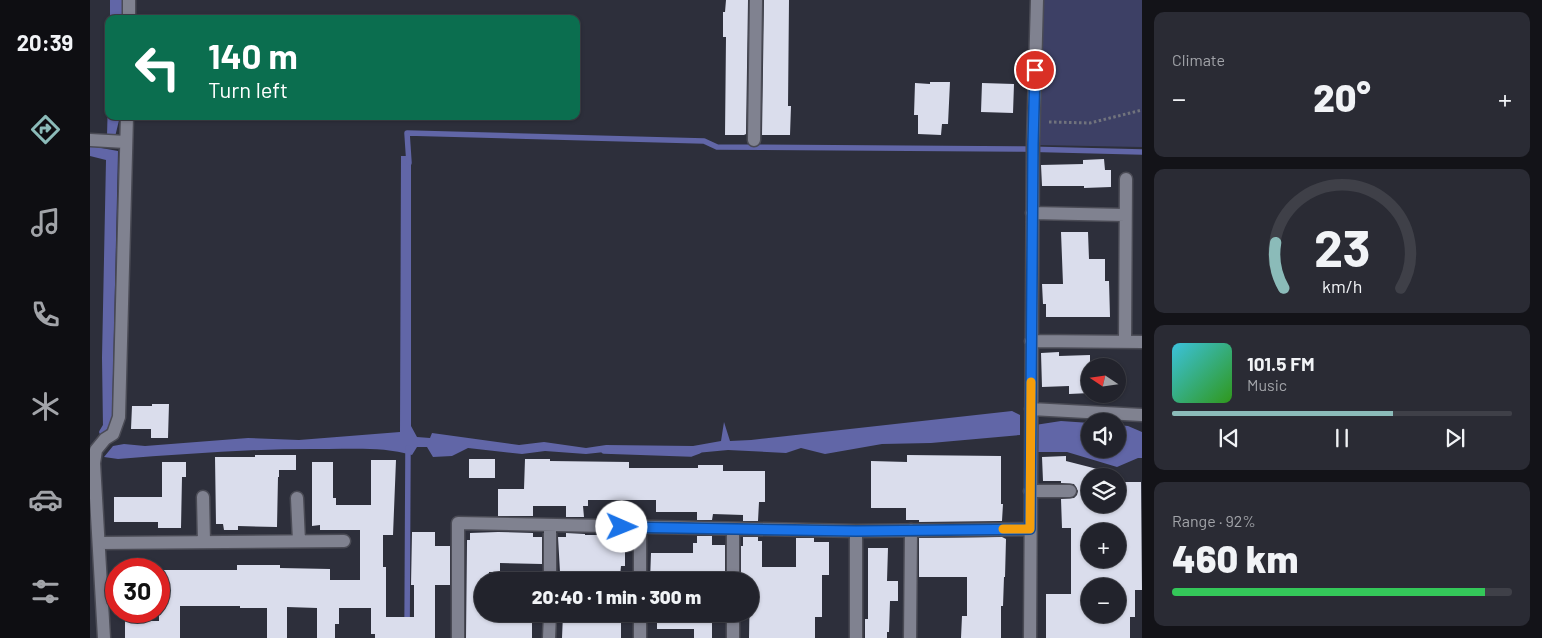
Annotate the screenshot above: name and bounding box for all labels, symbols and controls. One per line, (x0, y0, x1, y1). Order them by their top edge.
text: 20:39 (17, 29, 73, 55)
text: 140 m (208, 34, 298, 76)
icon: left (125, 35, 190, 100)
pin (1014, 49, 1056, 91)
text: Climate (1172, 50, 1225, 69)
icon: arrive (1021, 56, 1049, 84)
text: 20° (1313, 74, 1371, 120)
text: Turn left (208, 76, 288, 102)
text: − (1172, 81, 1186, 115)
text: + (1498, 81, 1512, 115)
icon: directions (28, 112, 63, 147)
icon: music (28, 205, 63, 240)
text: 23 (1314, 215, 1370, 277)
text: km/h (1322, 275, 1362, 297)
icon: phone (28, 297, 63, 332)
text: 101.5 FM (1247, 352, 1314, 375)
north arrow (1081, 358, 1126, 402)
map controls (1081, 358, 1126, 623)
text: Music (1247, 375, 1287, 394)
icon: climate (28, 389, 63, 424)
button: sound (1081, 413, 1126, 458)
icon: previous (1215, 424, 1243, 452)
icon: pause (1328, 424, 1356, 452)
icon: next (1441, 424, 1469, 452)
button: layers (1081, 468, 1126, 513)
icon: car (28, 482, 63, 517)
position arrow (595, 500, 647, 552)
text: Range · 92% (1172, 511, 1256, 530)
button: + (1081, 523, 1126, 568)
text: 460 km (1172, 535, 1298, 581)
speed limit sign: 30 (105, 558, 170, 623)
icon: filters (28, 574, 63, 609)
button: − (1081, 578, 1126, 623)
text: 20:40 · 1 min · 300 m (532, 585, 701, 608)

